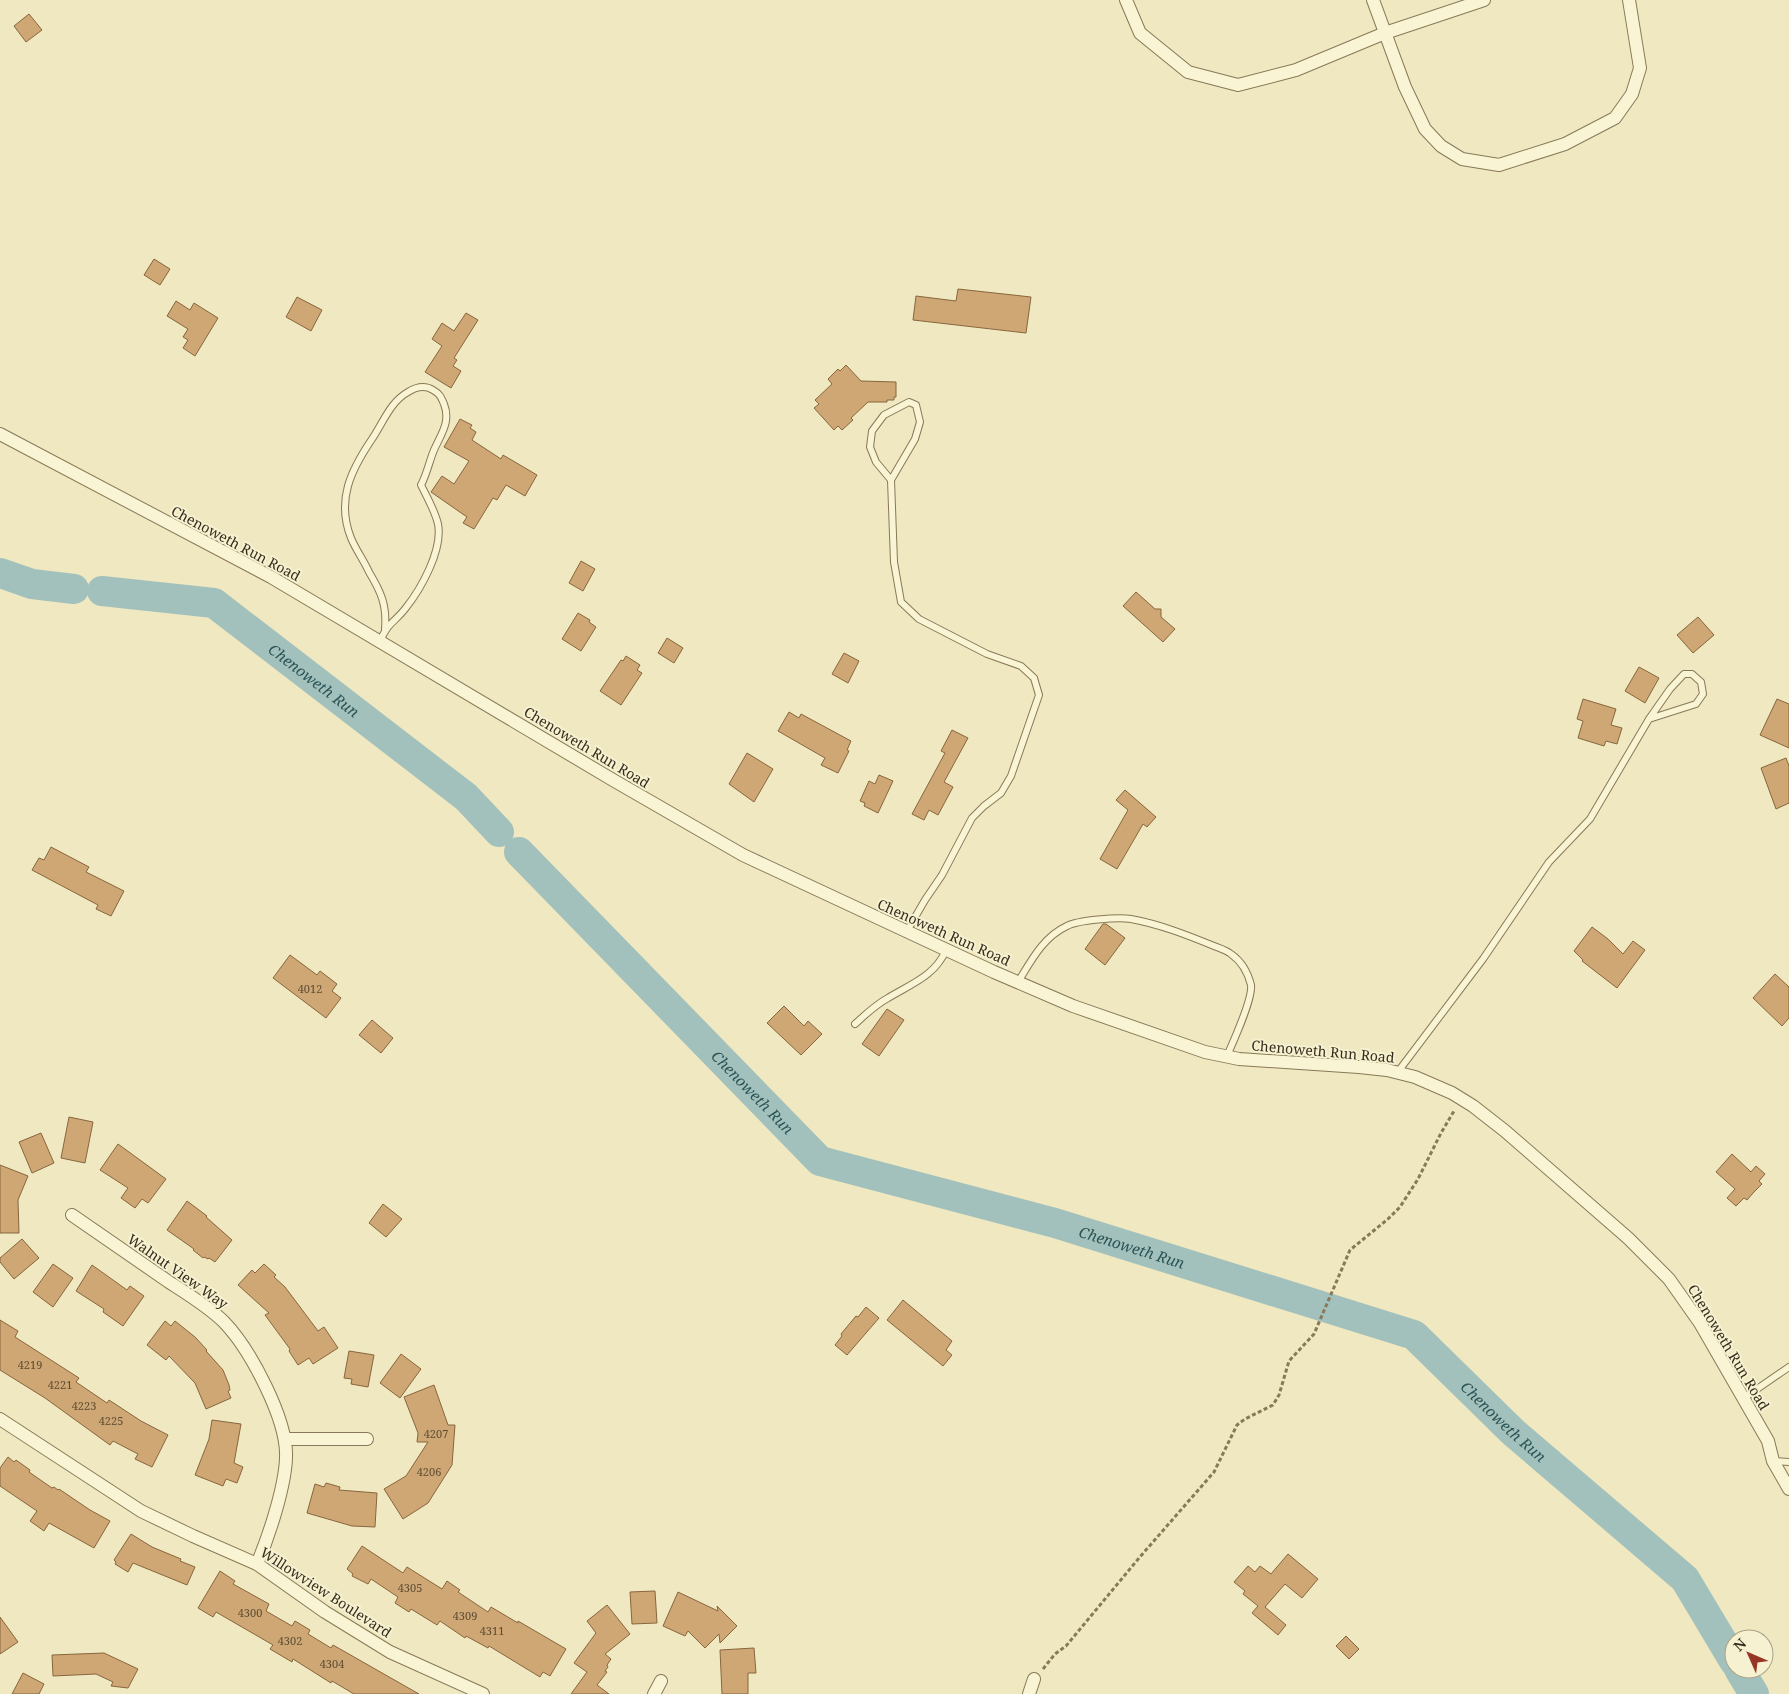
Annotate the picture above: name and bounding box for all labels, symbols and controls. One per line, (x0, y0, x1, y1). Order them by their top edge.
street label: Chenoweth Run Road (168, 501, 304, 585)
water label: Chenoweth Run (265, 639, 364, 721)
street label: Chenoweth Run Road (521, 702, 654, 792)
street label: Chenoweth Run Road (875, 894, 1014, 970)
house number: 4012 (298, 981, 322, 996)
street label: Chenoweth Run Road (1251, 1035, 1396, 1067)
water label: Chenoweth Run (707, 1046, 798, 1138)
water label: Chenoweth Run (1077, 1221, 1187, 1273)
street label: Walnut View Way (124, 1229, 232, 1313)
street label: Chenoweth Run Road (1684, 1281, 1774, 1414)
house number: 4219 (18, 1357, 42, 1372)
house number: 4221 (48, 1377, 72, 1392)
water label: Chenoweth Run (1457, 1377, 1550, 1466)
house number: 4223 (72, 1398, 96, 1413)
house number: 4225 (99, 1413, 123, 1428)
house number: 4207 (424, 1426, 448, 1441)
house number: 4206 (417, 1464, 441, 1479)
street label: Willowview Boulevard (257, 1542, 396, 1642)
house number: 4305 (398, 1580, 422, 1595)
house number: 4300 (238, 1605, 262, 1620)
house number: 4309 (453, 1608, 477, 1623)
house number: 4311 (480, 1623, 504, 1638)
north arrow (1724, 1629, 1774, 1679)
house number: 4302 (278, 1633, 302, 1648)
text: N (1729, 1634, 1750, 1655)
house number: 4304 (320, 1656, 344, 1671)

